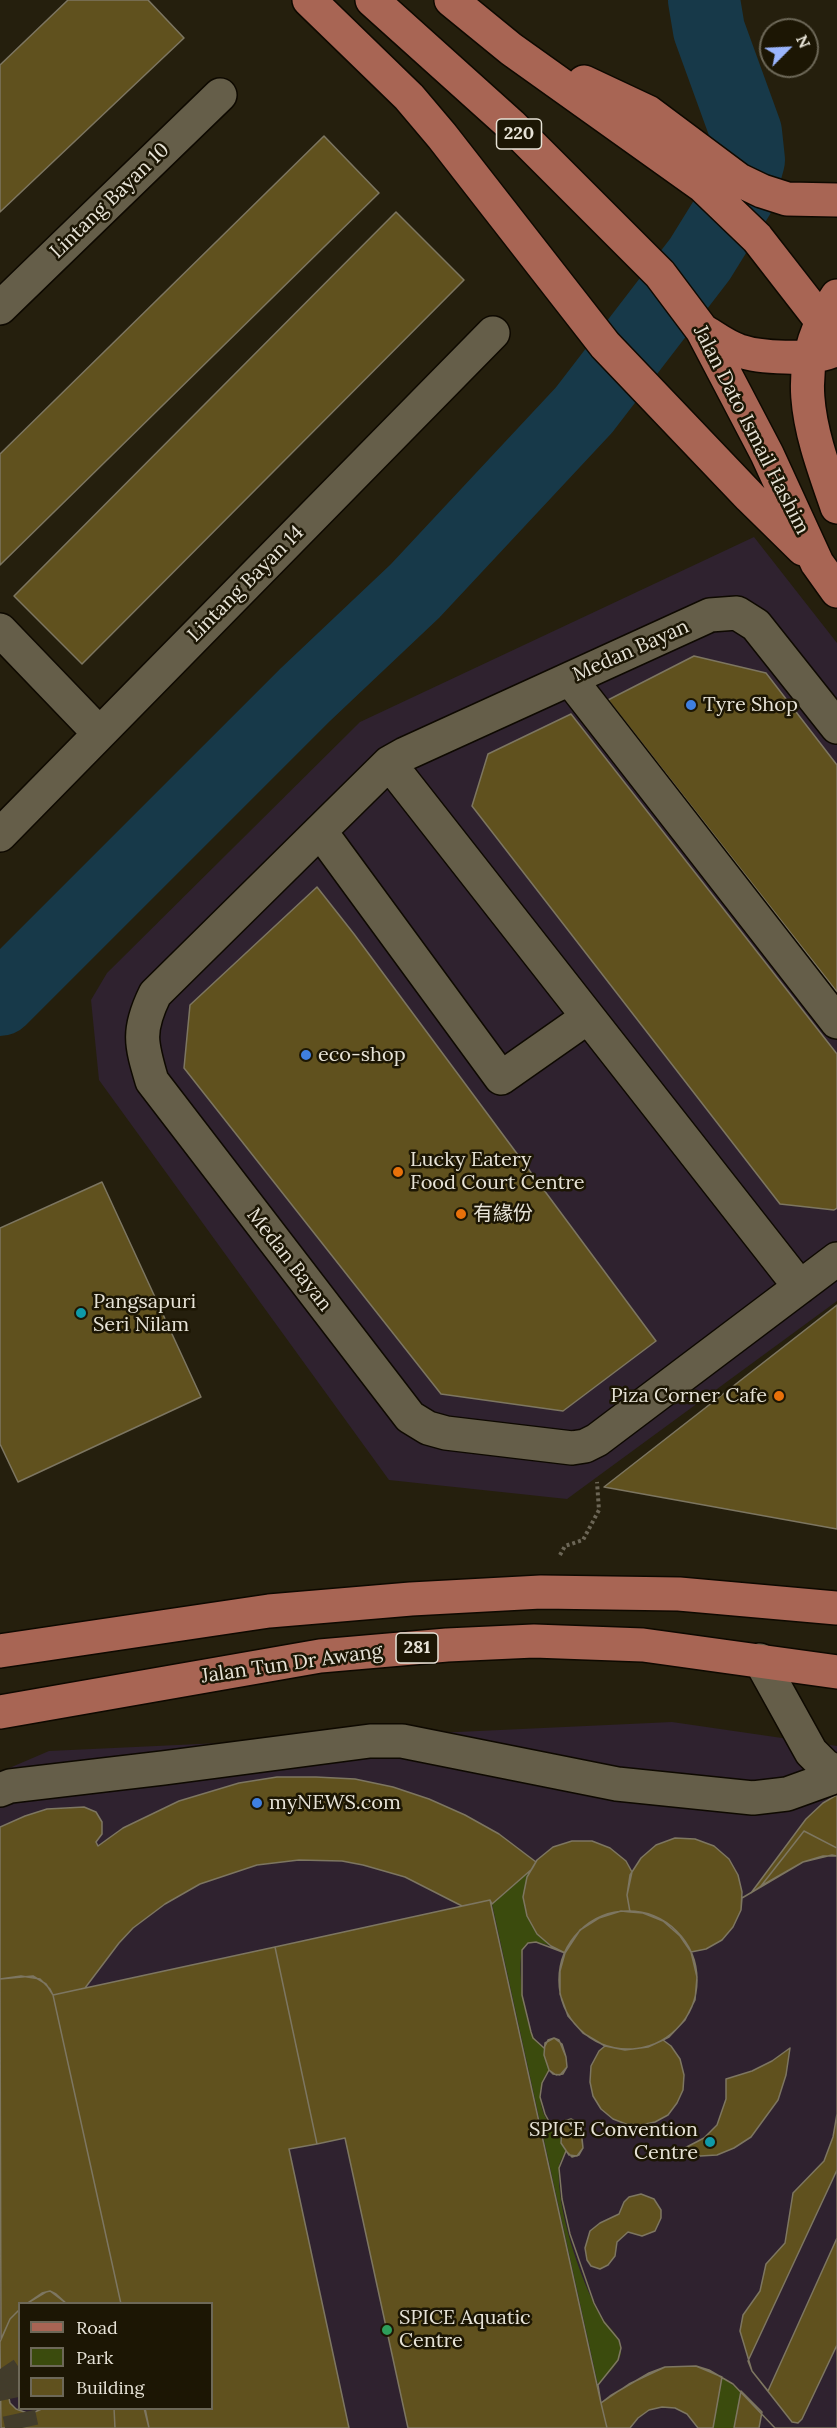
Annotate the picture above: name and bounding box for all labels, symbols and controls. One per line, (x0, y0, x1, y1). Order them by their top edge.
north arrow (759, 18, 819, 78)
text: N (792, 32, 815, 51)
road number: 220 (496, 119, 542, 149)
street label: Lintang Bayan 10 (45, 138, 175, 264)
street label: Jalan Dato Ismail Hashim (688, 322, 814, 538)
street label: Lintang Bayan 14 (183, 521, 309, 647)
street label: Medan Bayan (569, 615, 693, 687)
place label: Tyre Shop (703, 693, 798, 717)
marker: Tyre Shop (684, 698, 698, 712)
place label: eco-shop (318, 1043, 406, 1067)
marker: eco-shop (299, 1048, 313, 1062)
place label: Lucky Eatery Food Court Centre (410, 1148, 585, 1195)
marker: Lucky Eatery Food Court Centre (391, 1165, 405, 1179)
place label: 有緣份 (473, 1202, 533, 1226)
street label: Medan Bayan (241, 1204, 337, 1316)
marker: 有緣份 (454, 1207, 468, 1221)
place label: Pangsapuri Seri Nilam (93, 1290, 196, 1337)
marker: Pangsapuri Seri Nilam (74, 1306, 88, 1320)
place label: Piza Corner Cafe (610, 1384, 767, 1408)
marker: Piza Corner Cafe (772, 1389, 786, 1403)
road number: 281 (396, 1633, 438, 1663)
street label: Jalan Tun Dr Awang (200, 1639, 384, 1689)
place label: myNEWS.com (269, 1791, 401, 1815)
marker: myNEWS.com (250, 1796, 264, 1810)
place label: SPICE Convention Centre (529, 2118, 698, 2165)
marker: SPICE Convention Centre (703, 2135, 717, 2149)
legend (18, 2302, 213, 2410)
place label: SPICE Aquatic Centre (399, 2306, 531, 2353)
text: Road (76, 2316, 118, 2339)
marker: SPICE Aquatic Centre (380, 2323, 394, 2337)
text: Park (76, 2346, 113, 2369)
text: Building (76, 2376, 144, 2399)

